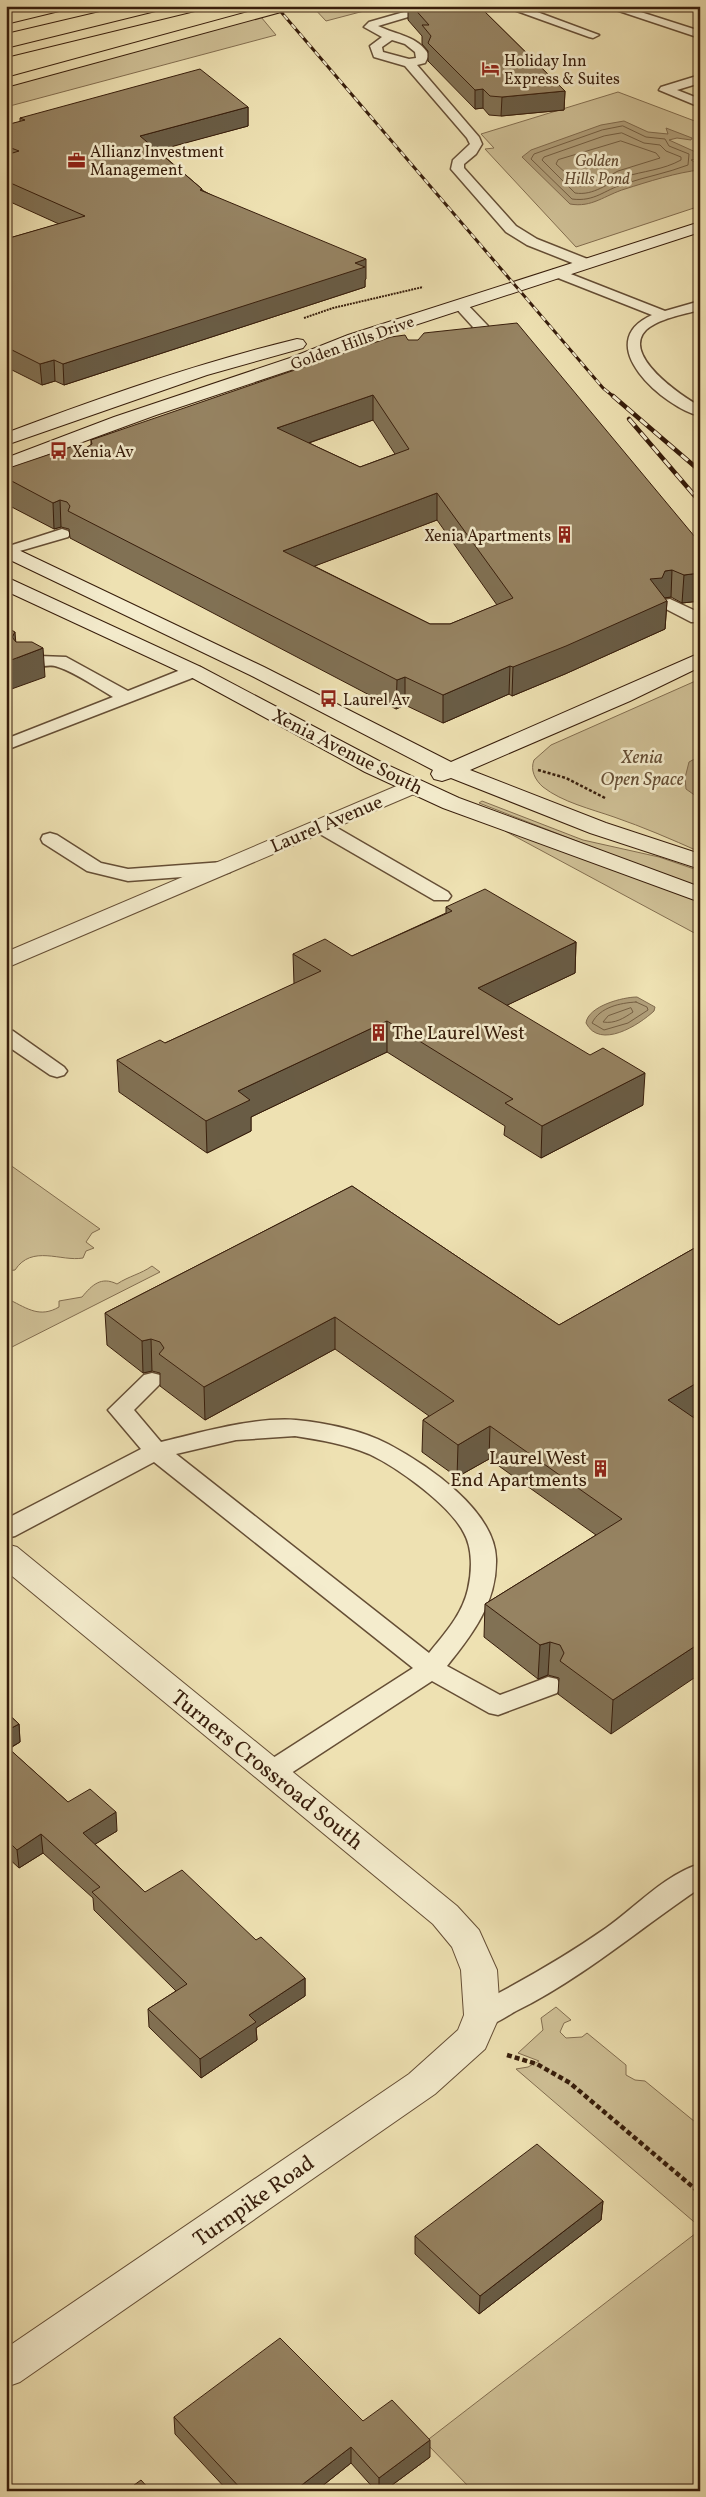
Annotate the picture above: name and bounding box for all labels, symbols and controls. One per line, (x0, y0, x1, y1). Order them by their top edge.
place label: Holiday Inn Express & Suites (504, 51, 620, 91)
hotel icon: Holiday Inn Express & Suites (480, 59, 500, 79)
place label: Allianz Investment Management (90, 142, 225, 182)
office icon: Allianz Investment Management (66, 150, 86, 170)
park label: Golden Hills Pond (564, 151, 630, 191)
street label: Golden Hills Drive (288, 311, 417, 376)
bus stop icon: Xenia Av (48, 441, 68, 461)
place label: Xenia Av (72, 442, 134, 464)
building icon: Xenia Apartments (555, 525, 575, 545)
place label: Xenia Apartments (424, 526, 551, 548)
bus stop icon: Laurel Av (319, 689, 339, 709)
place label: Laurel Av (343, 690, 411, 712)
street label: Xenia Avenue South (267, 703, 427, 802)
park label: Xenia Open Space (600, 745, 684, 793)
street label: Laurel Avenue (267, 790, 387, 860)
place label: The Laurel West (392, 1021, 525, 1047)
building icon: The Laurel West (368, 1022, 388, 1042)
place label: Laurel West End Apartments (450, 1446, 587, 1494)
building icon: Laurel West End Apartments (591, 1458, 611, 1478)
street label: Turners Crossroad South (163, 1683, 369, 1858)
street label: Turnpike Road (187, 2149, 321, 2255)

